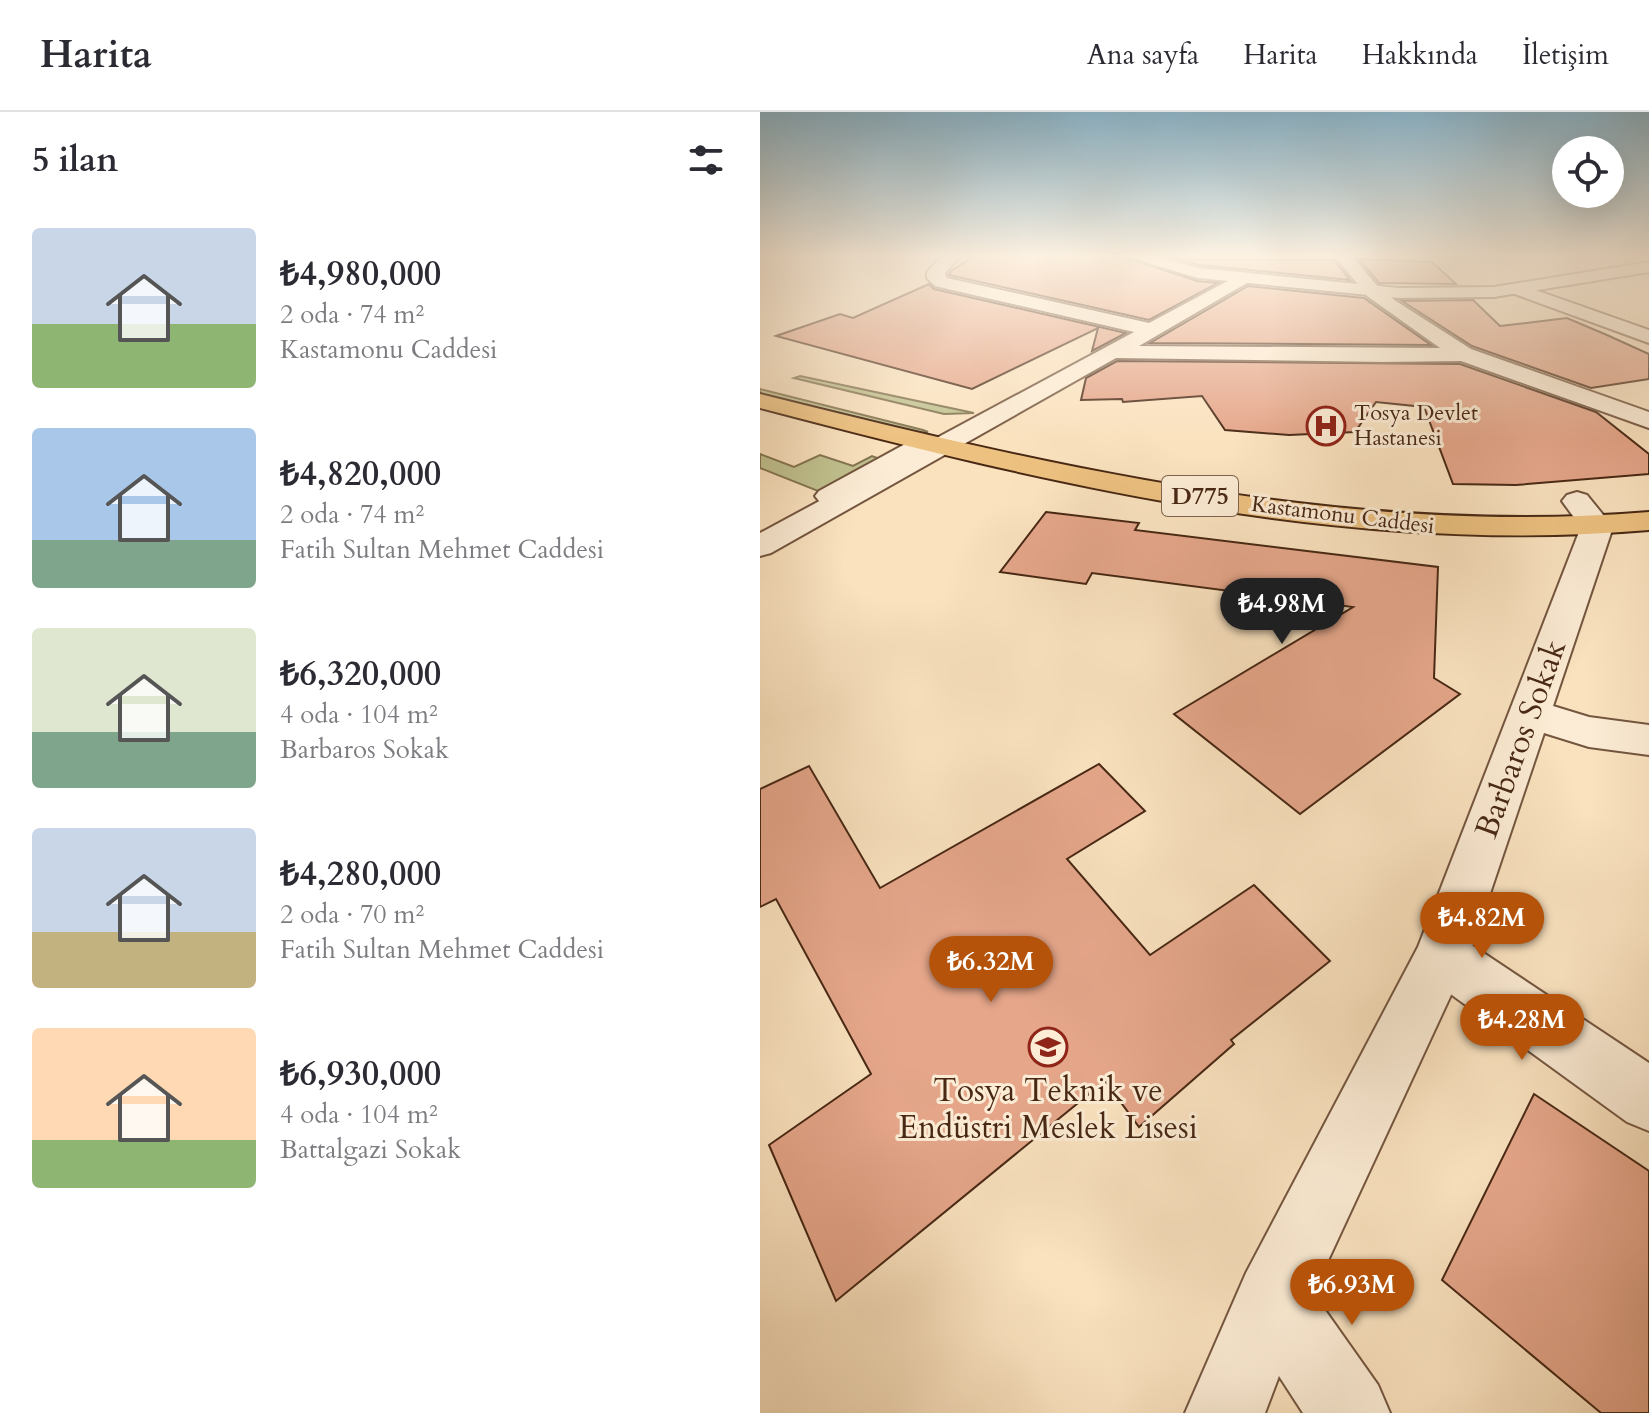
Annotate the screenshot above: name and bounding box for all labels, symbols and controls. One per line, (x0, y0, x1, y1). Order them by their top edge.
text: Harita (40, 29, 152, 81)
text: Ana sayfa (1087, 36, 1199, 74)
text: Harita (1243, 36, 1318, 74)
text: Hakkında (1362, 36, 1478, 74)
text: İletişim (1522, 36, 1609, 74)
map controls (1552, 136, 1624, 208)
button: locate (1552, 136, 1624, 208)
text: 5 ilan (32, 137, 118, 183)
icon: filters (684, 138, 728, 182)
text: ₺4,980,000 (280, 251, 441, 297)
icon: home (96, 260, 192, 356)
text: 2 oda · 74 m² (280, 297, 424, 332)
text: Kastamonu Caddesi (280, 332, 497, 367)
place label: Tosya Devlet Hastanesi (1354, 398, 1478, 453)
hospital icon: Tosya Devlet Hastanesi (1305, 405, 1347, 447)
text: ₺4,820,000 (280, 451, 441, 497)
icon: home (96, 460, 192, 556)
road number: D775 (1162, 476, 1238, 516)
street label: Kastamonu Caddesi (1250, 489, 1436, 541)
text: 2 oda · 74 m² (280, 497, 424, 532)
text: Fatih Sultan Mehmet Caddesi (280, 532, 604, 567)
pin: ₺4.98M (1217, 578, 1347, 646)
text: ₺4.98M (1238, 586, 1326, 621)
street label: Barbaros Sokak (1465, 634, 1577, 844)
text: ₺6,320,000 (280, 651, 441, 697)
icon: home (96, 660, 192, 756)
text: 4 oda · 104 m² (280, 697, 438, 732)
text: Barbaros Sokak (280, 732, 449, 767)
text: ₺4,280,000 (280, 851, 441, 897)
icon: home (96, 860, 192, 956)
pin: ₺4.82M (1417, 892, 1547, 960)
text: 2 oda · 70 m² (280, 897, 424, 932)
text: ₺4.82M (1438, 900, 1526, 935)
text: Fatih Sultan Mehmet Caddesi (280, 932, 604, 967)
pin: ₺6.32M (926, 936, 1056, 1004)
text: ₺6.32M (947, 944, 1035, 979)
pin: ₺4.28M (1457, 994, 1587, 1062)
text: ₺4.28M (1478, 1002, 1566, 1037)
school or university icon: Tosya Teknik ve Endüstri Meslek Lisesi (1027, 1026, 1069, 1068)
text: ₺6,930,000 (280, 1051, 441, 1097)
icon: home (96, 1060, 192, 1156)
place label: Tosya Teknik ve Endüstri Meslek Lisesi (898, 1069, 1198, 1150)
text: 4 oda · 104 m² (280, 1097, 438, 1132)
text: Battalgazi Sokak (280, 1132, 461, 1167)
pin: ₺6.93M (1287, 1259, 1417, 1327)
text: ₺6.93M (1308, 1267, 1396, 1302)

